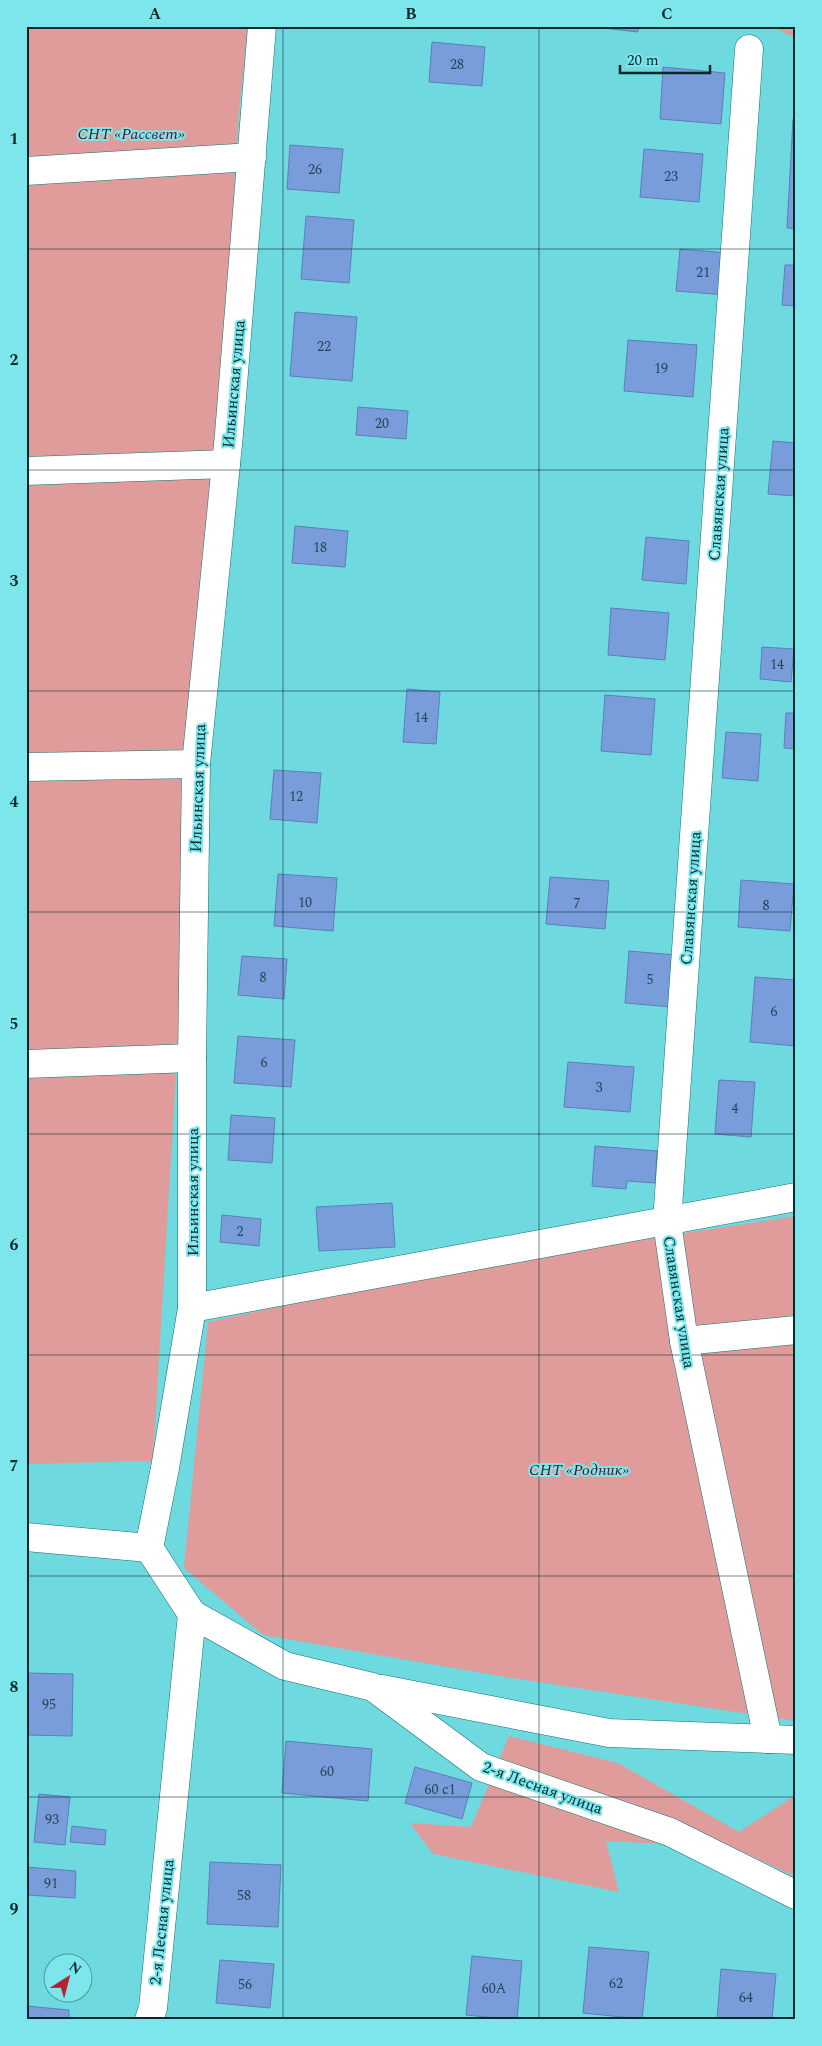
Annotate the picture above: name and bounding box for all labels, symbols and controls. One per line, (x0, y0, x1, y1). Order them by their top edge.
text: A (149, 2, 162, 26)
text: B (405, 2, 417, 26)
text: C (661, 2, 673, 26)
scale bar (620, 42, 710, 74)
text: 20 m (627, 49, 659, 72)
house number: 28 (450, 54, 464, 75)
park label: СНТ «Рассвет» (77, 122, 185, 146)
text: 1 (10, 127, 18, 151)
house number: 26 (308, 159, 322, 180)
house number: 23 (664, 166, 678, 187)
house number: 21 (696, 262, 710, 283)
street label: Ильинская улица (216, 319, 252, 449)
house number: 22 (317, 336, 331, 357)
text: 2 (10, 348, 19, 372)
house number: 19 (654, 358, 668, 379)
house number: 20 (375, 413, 389, 434)
street label: Славянская улица (702, 426, 736, 562)
house number: 18 (313, 537, 327, 558)
text: 3 (10, 569, 19, 593)
house number: 14 (770, 654, 784, 675)
house number: 14 (414, 707, 428, 728)
street label: Ильинская улица (184, 723, 212, 853)
house number: 12 (289, 786, 303, 807)
text: 4 (10, 790, 19, 814)
street label: Славянская улица (674, 830, 708, 966)
house number: 10 (298, 892, 312, 913)
house number: 7 (574, 893, 581, 914)
house number: 8 (763, 895, 770, 916)
house number: 8 (260, 967, 267, 988)
house number: 5 (647, 969, 654, 990)
house number: 6 (771, 1001, 778, 1022)
text: 5 (10, 1012, 18, 1036)
house number: 6 (261, 1052, 268, 1073)
house number: 3 (596, 1077, 603, 1098)
house number: 4 (732, 1098, 739, 1119)
street label: Ильинская улица (181, 1127, 205, 1256)
house number: 2 (237, 1221, 244, 1242)
text: 6 (10, 1233, 19, 1257)
street label: Славянская улица (657, 1234, 701, 1370)
text: 7 (10, 1454, 19, 1478)
park label: СНТ «Родник» (529, 1458, 629, 1482)
text: 8 (10, 1675, 19, 1699)
house number: 95 (42, 1694, 56, 1715)
street label: 2-я Лесная улица (479, 1755, 606, 1821)
house number: 60 (320, 1761, 334, 1782)
house number: 60 с1 (424, 1779, 456, 1800)
house number: 93 (45, 1809, 59, 1830)
street label: 2-я Лесная улица (143, 1858, 181, 1986)
house number: 91 (44, 1873, 58, 1894)
house number: 58 (237, 1885, 251, 1906)
text: 9 (10, 1897, 19, 1921)
north arrow (42, 1954, 92, 2004)
text: N (65, 1956, 86, 1980)
house number: 62 (609, 1973, 623, 1994)
house number: 56 (238, 1974, 252, 1995)
house number: 60А (482, 1978, 507, 1999)
house number: 64 (739, 1987, 753, 2008)

